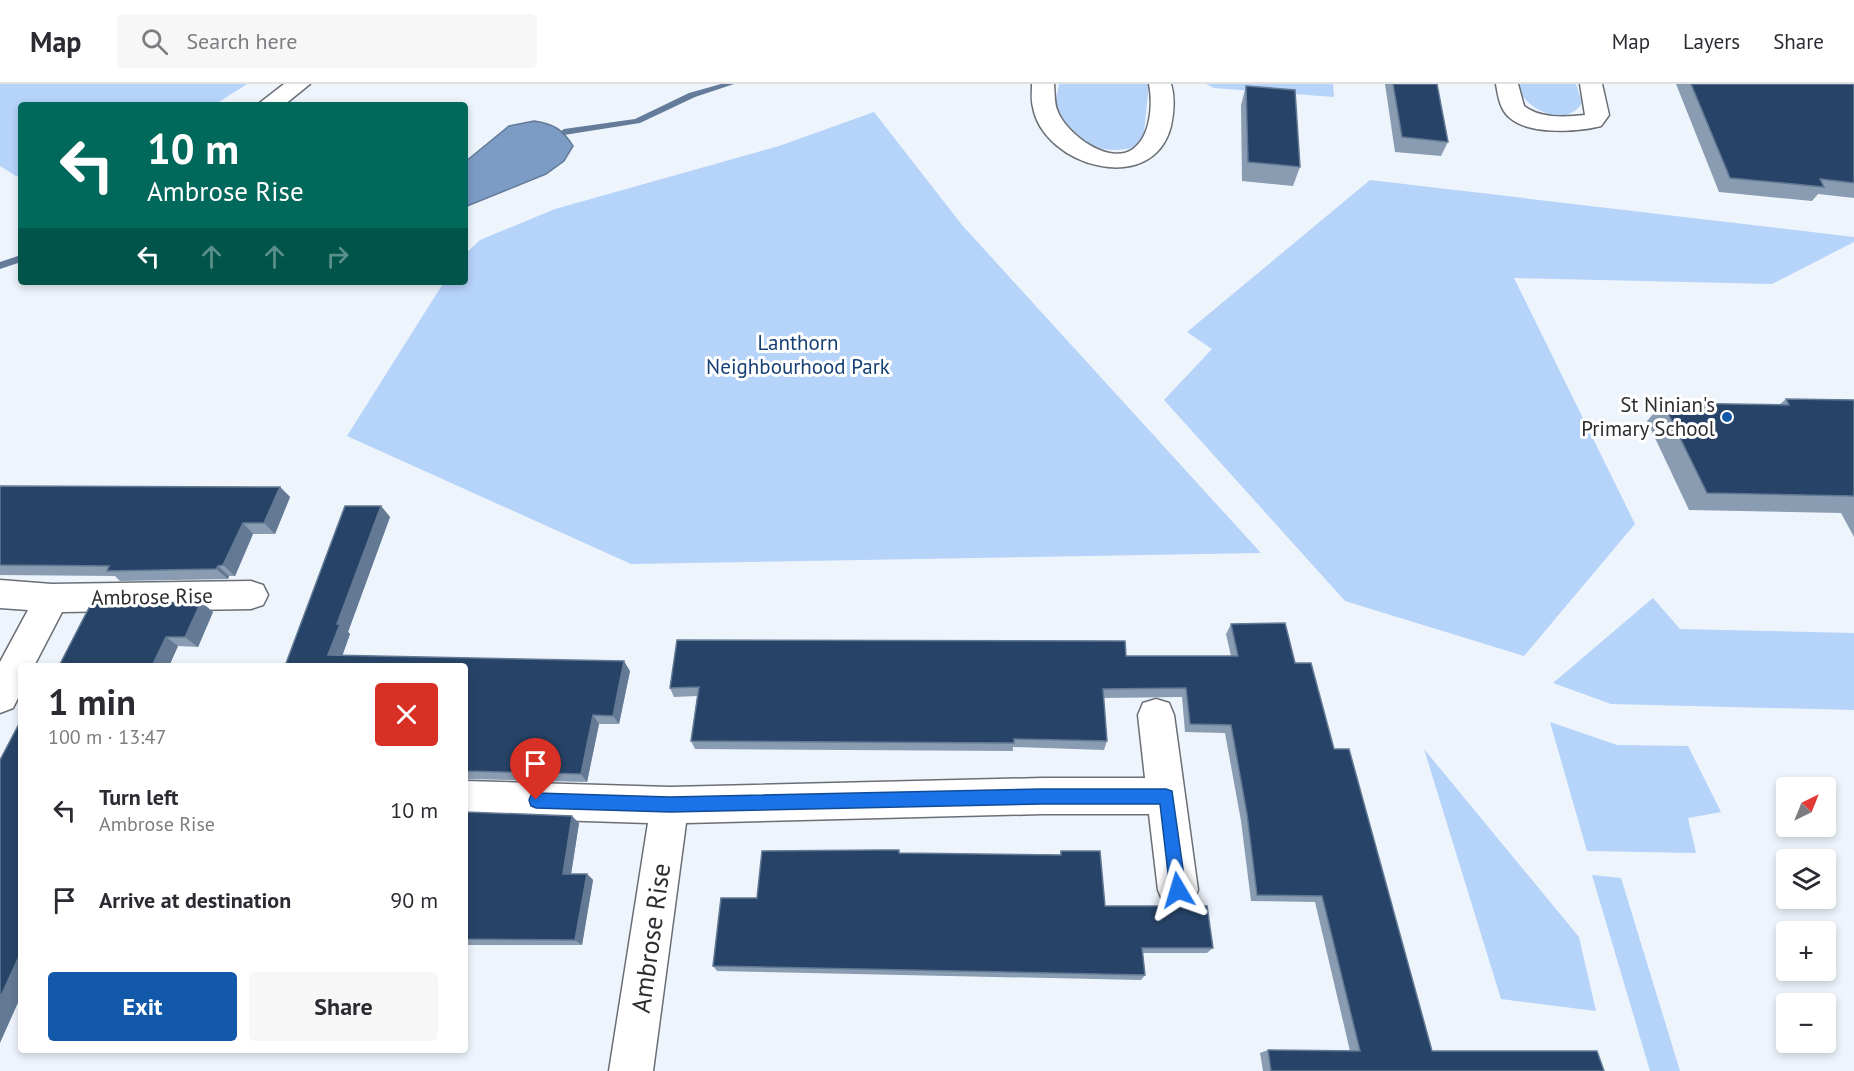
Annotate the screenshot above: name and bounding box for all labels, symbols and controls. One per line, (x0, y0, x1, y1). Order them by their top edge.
search box (117, 14, 537, 68)
text: Map (30, 23, 81, 60)
icon: search (138, 25, 171, 58)
text: Search here (186, 27, 297, 55)
text: Map (1612, 28, 1650, 55)
text: Layers (1683, 28, 1740, 55)
text: Share (1773, 28, 1824, 55)
text: 10 m (147, 121, 239, 176)
icon: left (48, 126, 126, 204)
text: Ambrose Rise (147, 174, 304, 208)
icon: left (132, 240, 165, 273)
icon: ahead (195, 240, 228, 273)
icon: ahead (258, 240, 291, 273)
icon: right (321, 240, 354, 273)
park label: Lanthorn Neighbourhood Park (706, 329, 890, 380)
place label: St Ninian's Primary School (1581, 391, 1715, 442)
marker: St Ninian's Primary School (1720, 410, 1734, 424)
street label: Ambrose Rise (91, 582, 213, 611)
text: 1 min (48, 678, 136, 725)
button: close (375, 683, 438, 746)
text: 100 m · 13:47 (48, 724, 166, 750)
pin (510, 738, 561, 800)
icon: arrive (519, 747, 552, 780)
north arrow (1776, 777, 1836, 837)
map controls (1776, 777, 1836, 1053)
text: Turn left (99, 783, 179, 811)
icon: left (48, 794, 81, 827)
text: 10 m (390, 796, 438, 824)
text: Ambrose Rise (99, 811, 215, 837)
button: layers (1776, 849, 1836, 909)
position arrow (1146, 858, 1210, 922)
street label: Ambrose Rise (624, 861, 677, 1015)
icon: arrive (48, 884, 81, 917)
text: Arrive at destination (99, 886, 291, 914)
text: 90 m (390, 886, 438, 914)
button: + (1776, 921, 1836, 981)
button: Exit (48, 972, 237, 1041)
button: Share (249, 972, 438, 1041)
button: − (1776, 993, 1836, 1053)

